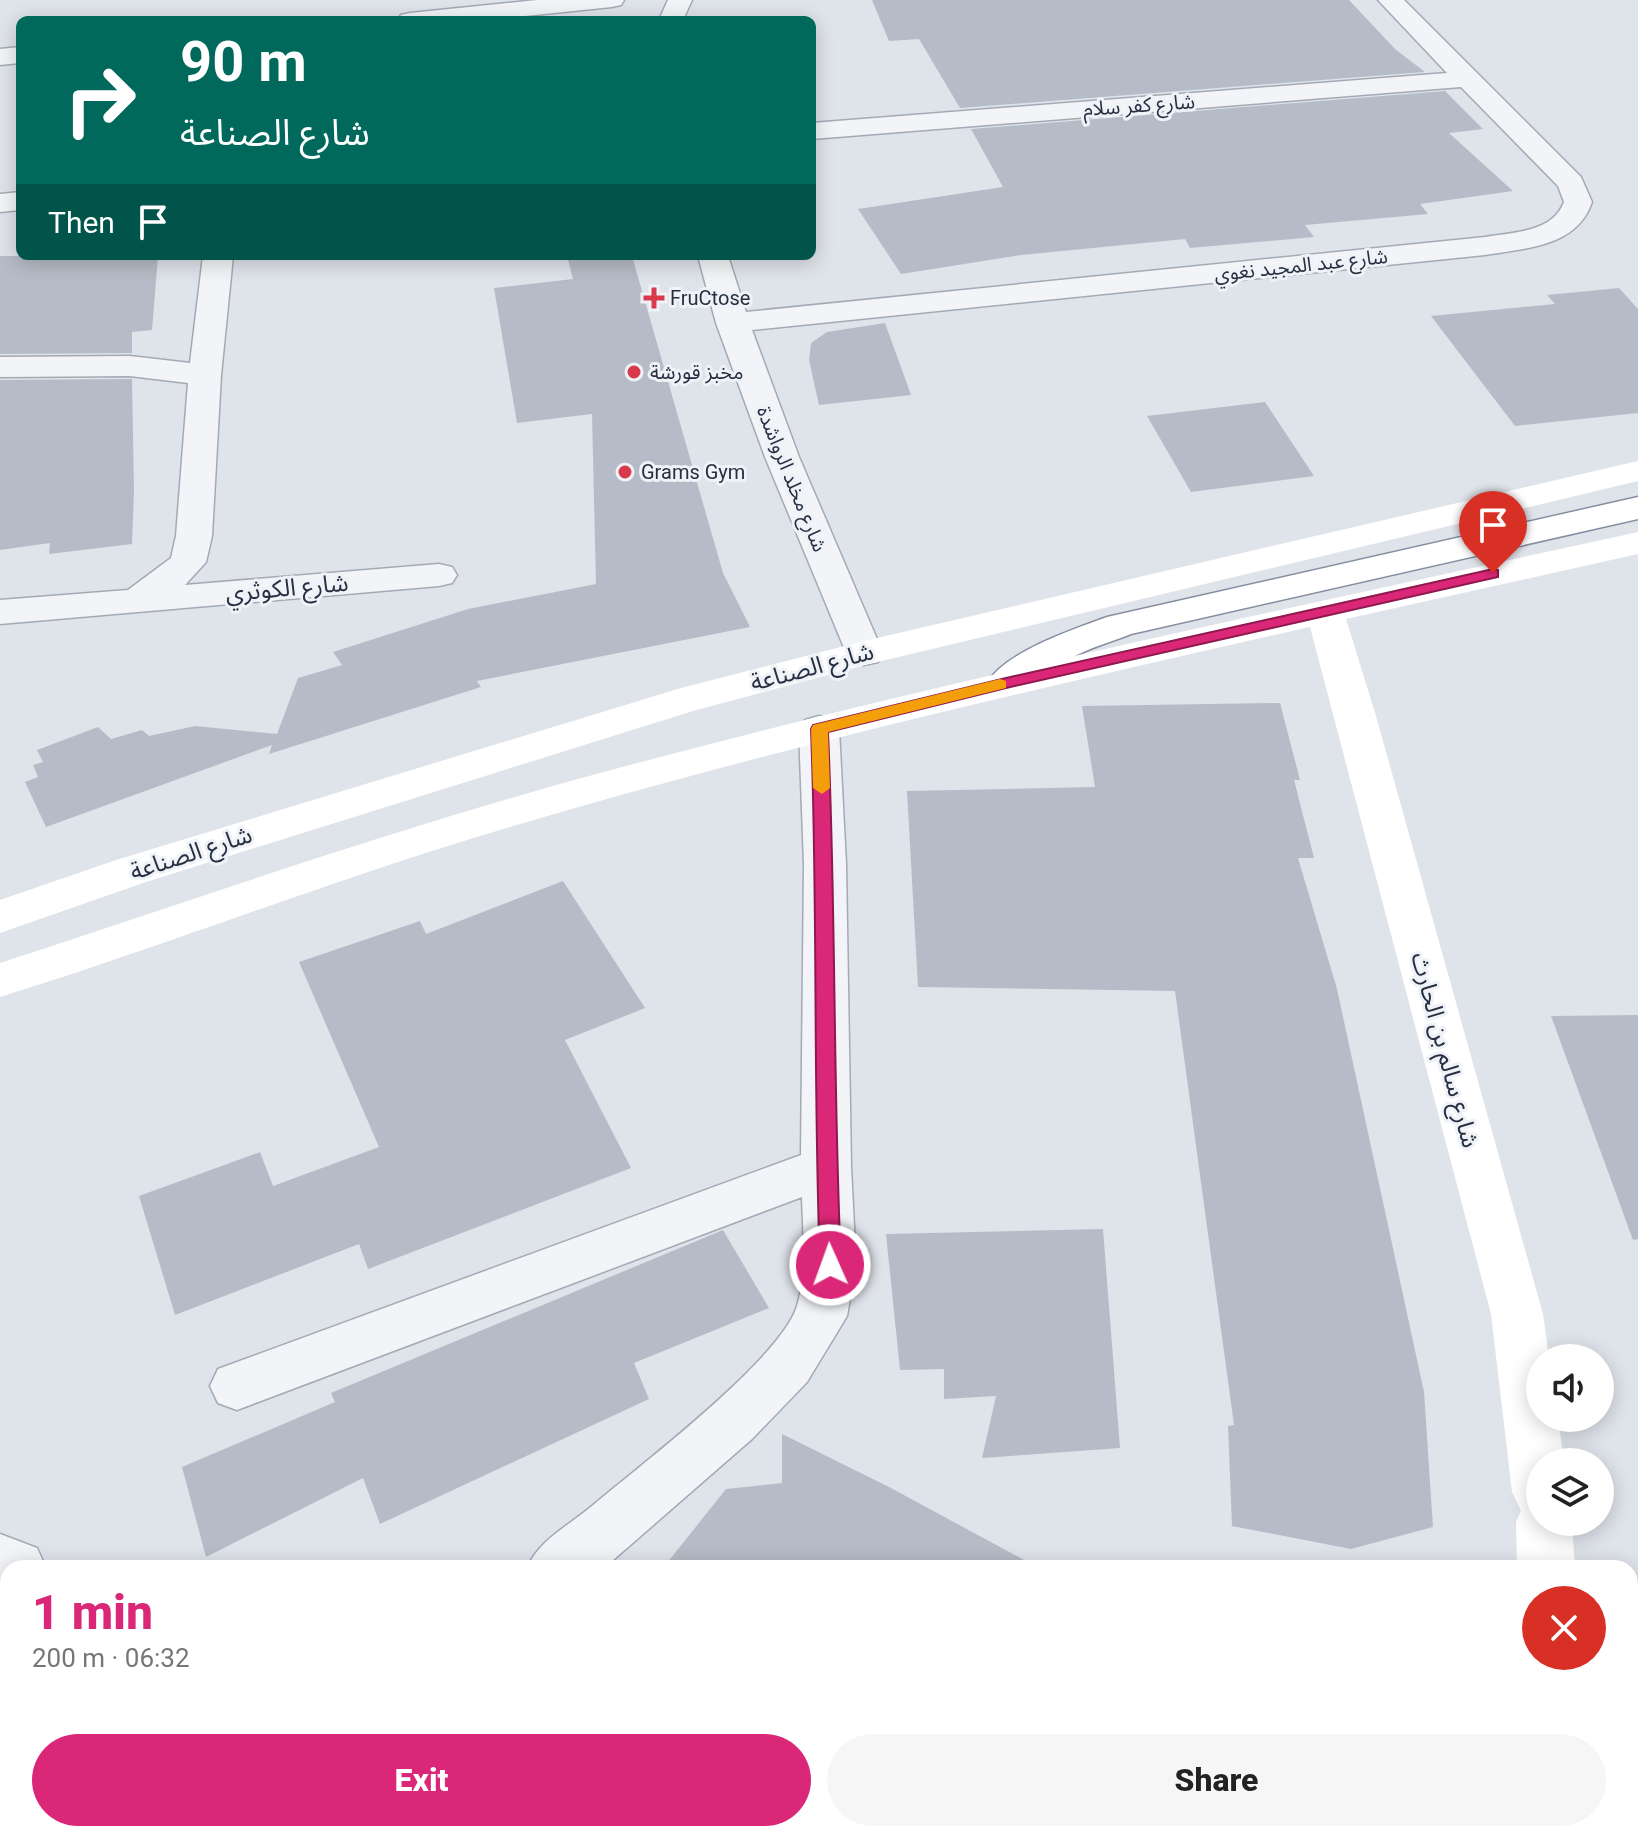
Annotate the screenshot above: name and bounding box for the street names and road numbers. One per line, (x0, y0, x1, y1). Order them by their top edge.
street label: شارع كفر سلام (1082, 89, 1196, 124)
street label: شارع عبد المجيد نغوي (1213, 244, 1389, 290)
street label: شارع مخلد الرواشدة (749, 403, 832, 556)
street label: شارع الكوثري (224, 569, 350, 612)
street label: شارع الصناعة (747, 637, 877, 700)
street label: شارع الصناعة (127, 820, 256, 889)
street label: شارع سالم بن الحارث (1403, 949, 1485, 1151)

